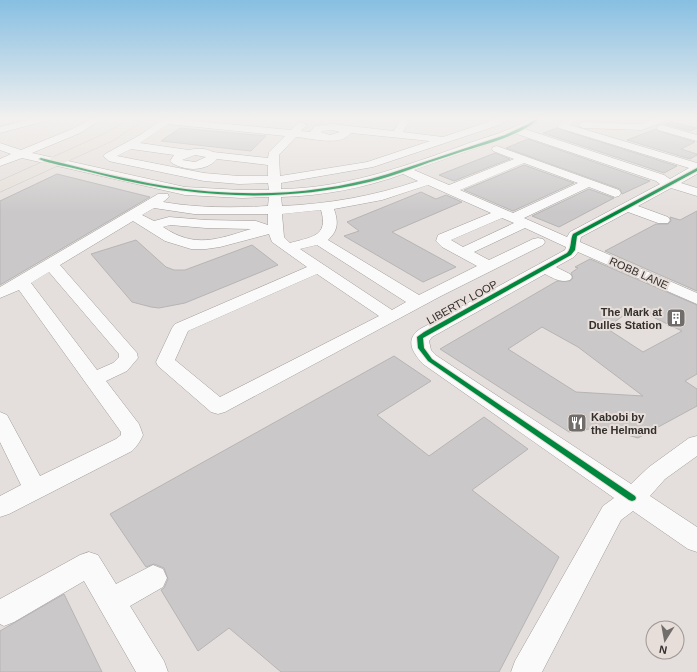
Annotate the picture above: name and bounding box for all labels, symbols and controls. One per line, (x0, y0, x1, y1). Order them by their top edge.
street label: ROBB LANE (608, 255, 670, 291)
street label: LIBERTY LOOP (425, 278, 499, 326)
place label: The Mark at Dulles Station (589, 306, 662, 331)
building icon: The Mark at Dulles Station (665, 307, 687, 329)
place label: Kabobi by the Helmand (591, 411, 657, 436)
restaurant icon: Kabobi by the Helmand (566, 412, 588, 434)
north arrow (645, 620, 685, 660)
text: N (658, 643, 668, 656)

